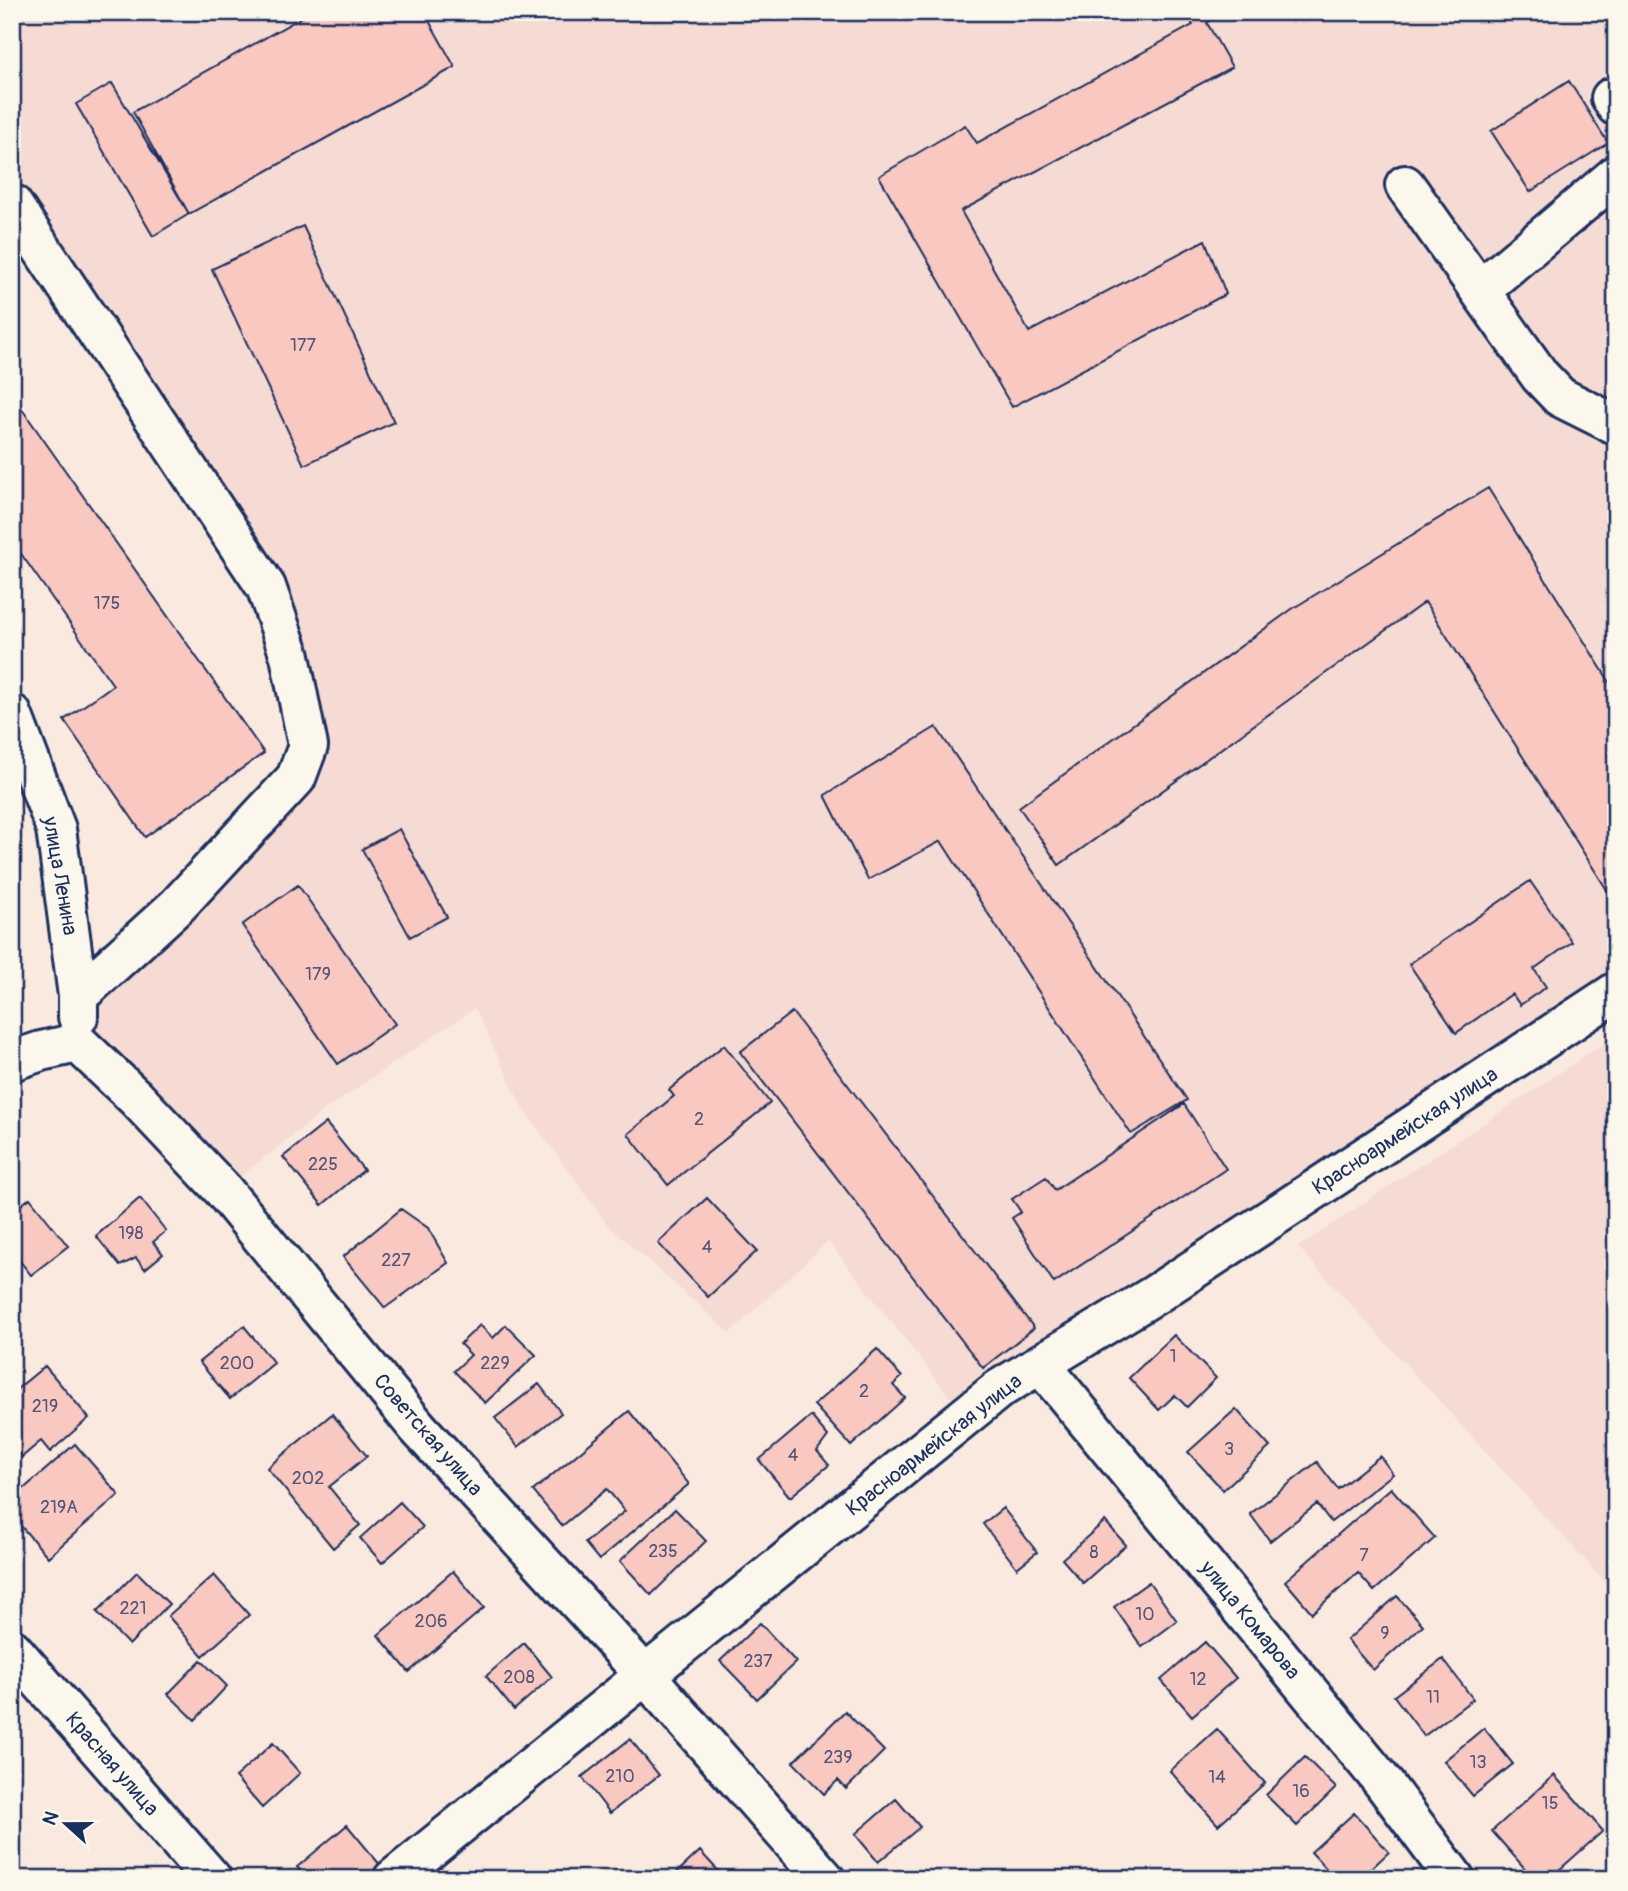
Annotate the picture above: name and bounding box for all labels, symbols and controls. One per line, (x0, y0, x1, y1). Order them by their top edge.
house number: 177 (290, 334, 317, 357)
house number: 175 (94, 592, 120, 615)
street label: улица Ленина (36, 814, 84, 937)
house number: 179 (305, 963, 331, 986)
street label: Красноармейская улица (1307, 1061, 1503, 1201)
house number: 2 (694, 1108, 704, 1131)
house number: 225 (308, 1153, 338, 1176)
house number: 198 (118, 1222, 144, 1245)
house number: 4 (702, 1236, 713, 1259)
house number: 227 (381, 1249, 411, 1272)
house number: 1 (1169, 1345, 1177, 1368)
house number: 200 (220, 1352, 254, 1375)
house number: 229 (480, 1352, 510, 1375)
street label: Советская улица (367, 1368, 489, 1502)
street label: Красноармейская улица (841, 1368, 1027, 1522)
house number: 2 (859, 1380, 869, 1403)
house number: 219 (32, 1395, 58, 1418)
house number: 3 (1224, 1438, 1234, 1461)
house number: 4 (788, 1444, 799, 1467)
house number: 202 (292, 1467, 324, 1490)
house number: 219А (40, 1496, 78, 1519)
house number: 235 (648, 1540, 678, 1563)
house number: 8 (1089, 1541, 1099, 1564)
house number: 7 (1359, 1544, 1369, 1567)
street label: улица Комарова (1193, 1554, 1306, 1685)
house number: 221 (119, 1597, 147, 1620)
house number: 10 (1135, 1603, 1155, 1626)
house number: 206 (415, 1610, 447, 1633)
house number: 9 (1380, 1622, 1390, 1645)
house number: 237 (743, 1650, 773, 1673)
house number: 208 (503, 1666, 535, 1689)
house number: 12 (1189, 1668, 1207, 1691)
house number: 11 (1426, 1686, 1440, 1709)
street label: Красная улица (59, 1706, 165, 1822)
house number: 239 (824, 1746, 852, 1769)
house number: 13 (1469, 1751, 1487, 1774)
house number: 210 (605, 1765, 635, 1788)
house number: 14 (1208, 1766, 1226, 1789)
house number: 16 (1292, 1780, 1310, 1803)
north arrow (32, 1790, 102, 1860)
house number: 15 (1542, 1792, 1558, 1815)
text: N (38, 1808, 65, 1829)

